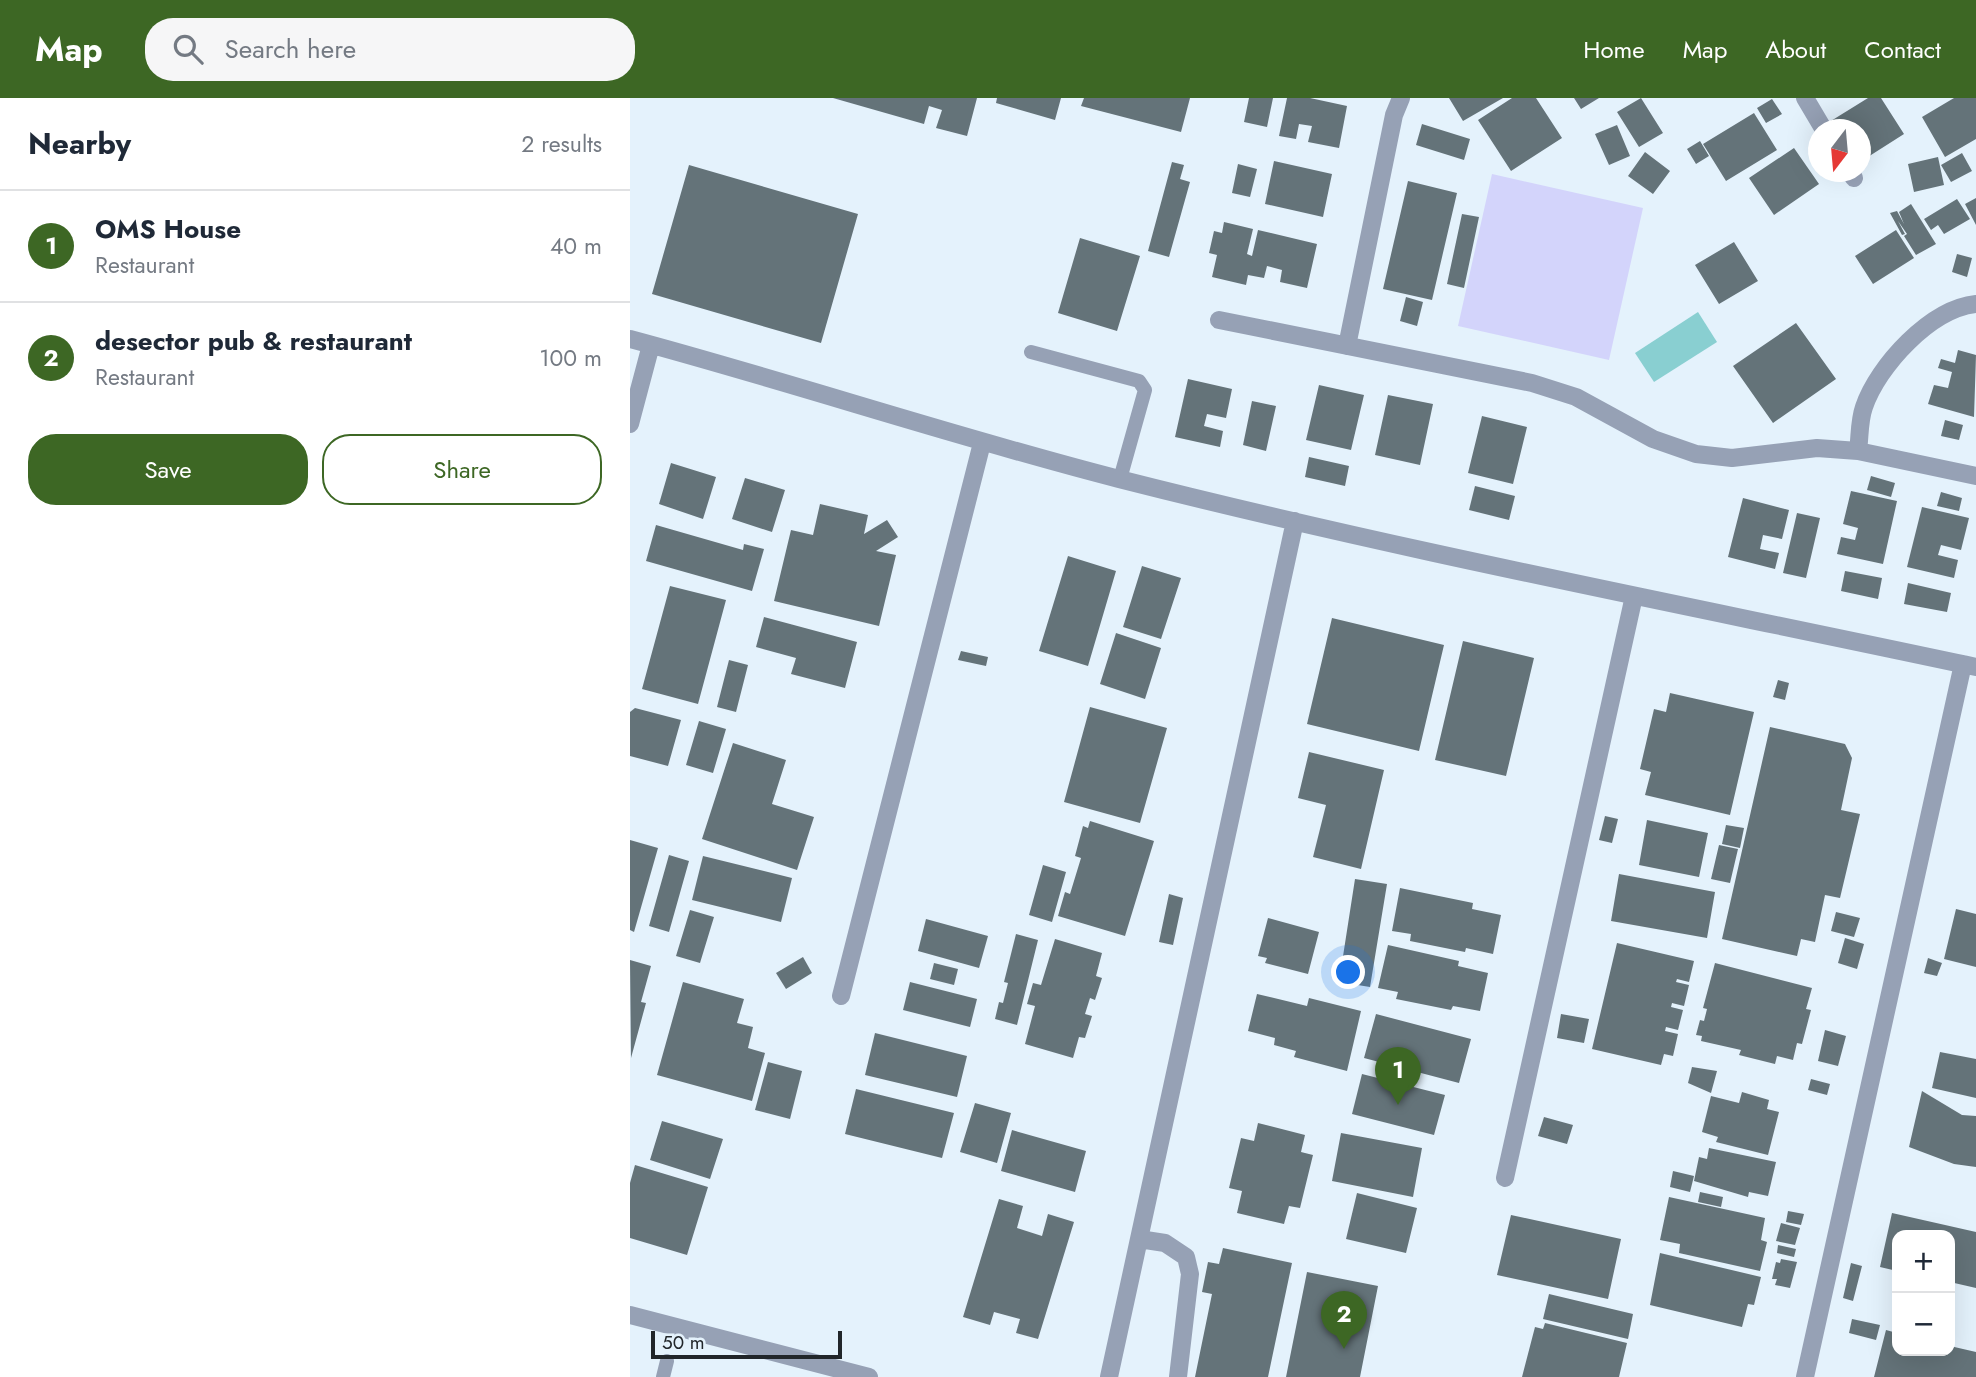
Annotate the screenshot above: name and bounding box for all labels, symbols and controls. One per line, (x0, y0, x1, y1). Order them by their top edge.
search box (145, 18, 635, 81)
text: Map (35, 26, 103, 73)
icon: search (169, 30, 207, 68)
text: Search here (225, 30, 356, 68)
text: Home (1583, 32, 1645, 67)
text: Map (1683, 32, 1727, 67)
text: About (1765, 32, 1826, 67)
text: Contact (1864, 32, 1941, 67)
north arrow (1808, 119, 1871, 182)
text: Nearby (28, 122, 131, 165)
text: 2 results (521, 127, 602, 161)
text: OMS House (95, 210, 241, 248)
text: 1 (45, 229, 57, 263)
text: 40 m (550, 229, 602, 263)
text: Restaurant (95, 248, 194, 282)
text: desector pub & restaurant (95, 322, 412, 360)
text: 2 (43, 341, 59, 375)
text: 100 m (539, 341, 602, 375)
text: Restaurant (95, 360, 194, 394)
button: Save (28, 434, 308, 505)
button: Share (322, 434, 602, 505)
your location (1331, 955, 1365, 989)
pin: 1 (1375, 1047, 1421, 1105)
map controls (1892, 1230, 1955, 1356)
button: + (1892, 1230, 1955, 1293)
pin: 2 (1321, 1291, 1367, 1349)
button: − (1892, 1293, 1955, 1356)
scale bar (651, 1328, 842, 1360)
text: 50 m (662, 1329, 705, 1356)

